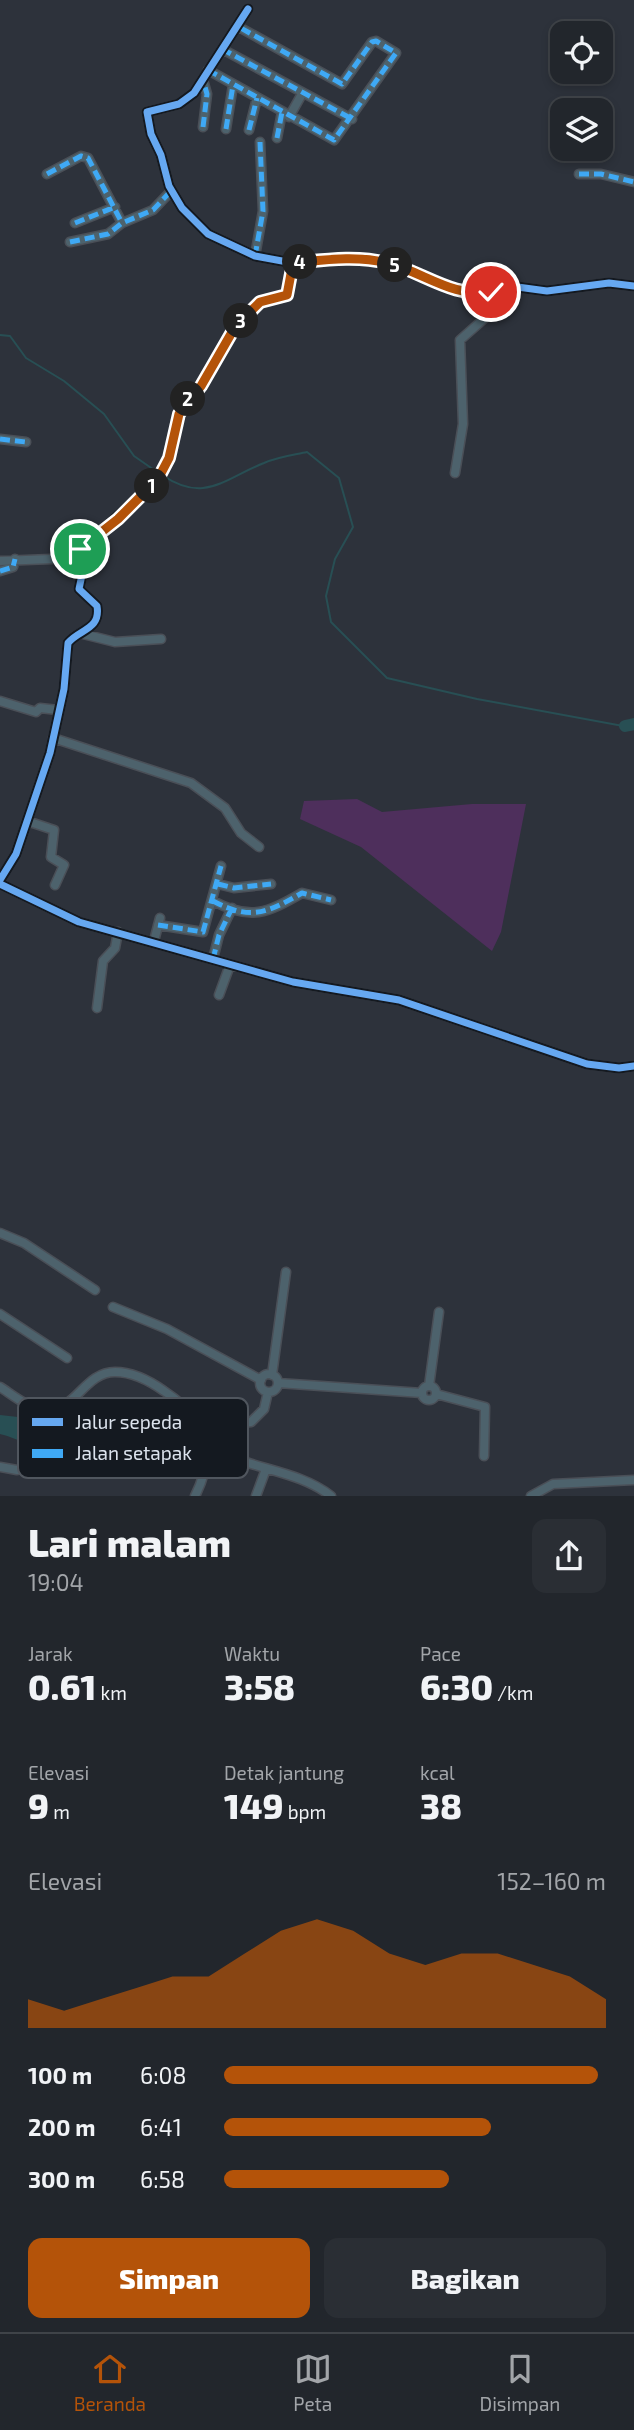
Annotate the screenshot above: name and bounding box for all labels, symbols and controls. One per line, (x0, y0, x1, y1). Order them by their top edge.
map controls (550, 21, 613, 161)
button: locate (550, 21, 613, 84)
button: layers (550, 98, 613, 161)
pin: 4 (282, 244, 318, 280)
pin: 5 (378, 247, 412, 282)
text: 4 (293, 250, 306, 273)
text: 5 (389, 253, 400, 276)
pin (461, 262, 521, 322)
icon: check (472, 273, 510, 311)
pin: 3 (224, 304, 258, 338)
text: 3 (235, 309, 246, 332)
pin: 2 (170, 382, 206, 416)
text: 2 (182, 387, 193, 410)
pin: 1 (134, 468, 170, 504)
text: 1 (147, 474, 156, 497)
pin (50, 519, 110, 579)
icon: arrive (61, 530, 99, 568)
legend (18, 1398, 248, 1478)
text: Jalur sepeda (75, 1410, 182, 1433)
text: Jalan setapak (75, 1441, 192, 1464)
text: Lari malam (28, 1519, 231, 1565)
button: share (532, 1519, 606, 1593)
text: 19:04 (28, 1568, 84, 1596)
text: Jarak (28, 1642, 73, 1665)
text: Waktu (224, 1642, 280, 1665)
text: Pace (420, 1642, 461, 1665)
text: 0.61 (28, 1665, 96, 1707)
text: 3:58 (224, 1665, 295, 1707)
text: 6:30 (420, 1665, 493, 1707)
text: km (96, 1681, 127, 1704)
text: /km (493, 1681, 533, 1704)
text: Elevasi (28, 1761, 89, 1784)
text: Detak jantung (224, 1761, 344, 1784)
text: kcal (420, 1761, 455, 1784)
text: 9 (28, 1784, 49, 1826)
text: 149 (224, 1784, 284, 1826)
text: 38 (420, 1784, 462, 1826)
text: m (49, 1800, 70, 1823)
text: bpm (284, 1800, 326, 1823)
text: Elevasi (28, 1867, 102, 1895)
text: 152–160 m (497, 1867, 606, 1895)
text: 100 m (28, 2061, 92, 2089)
text: 6:08 (140, 2061, 186, 2089)
text: 200 m (28, 2113, 96, 2141)
text: 6:41 (140, 2113, 182, 2141)
text: 300 m (28, 2165, 95, 2193)
text: 6:58 (140, 2165, 185, 2193)
button: Simpan (28, 2238, 310, 2318)
button: Bagikan (324, 2238, 606, 2318)
tab: Beranda (74, 2350, 146, 2415)
tab: Peta (293, 2350, 332, 2415)
tab: Disimpan (480, 2350, 560, 2415)

